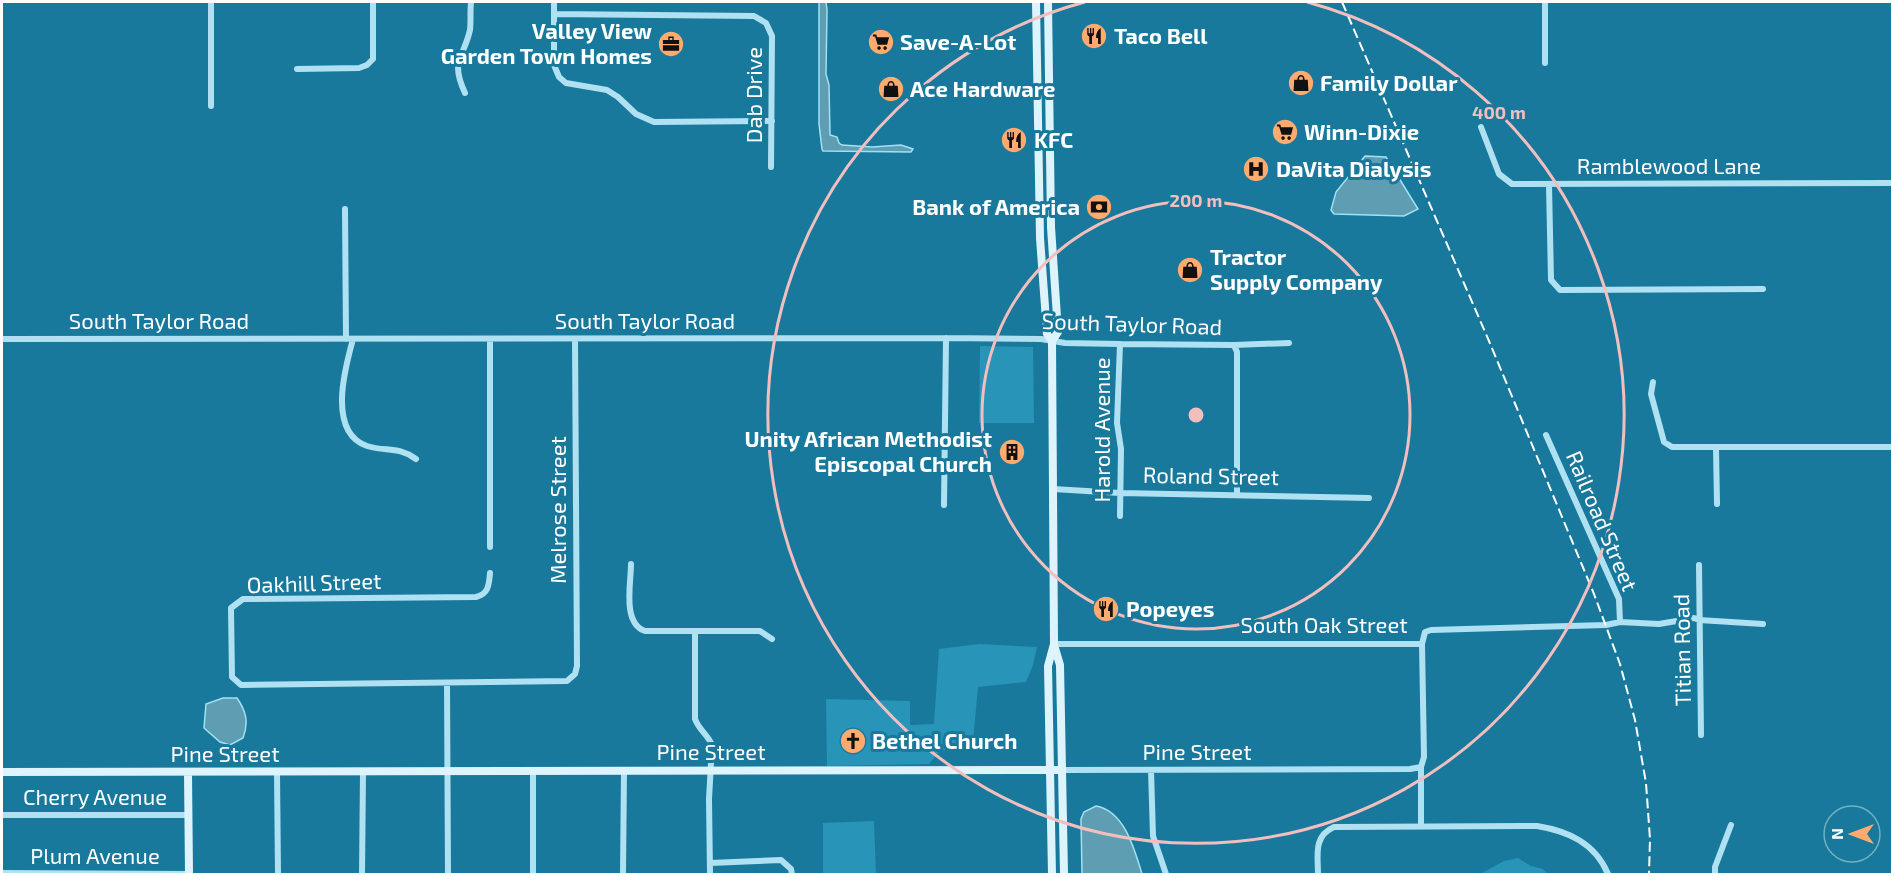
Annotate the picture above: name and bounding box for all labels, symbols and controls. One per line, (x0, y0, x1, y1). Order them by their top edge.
place label: Valley View Garden Town Homes (441, 17, 652, 68)
restaurant icon: Taco Bell (1079, 21, 1109, 51)
place label: Taco Bell (1114, 22, 1208, 48)
supermarket icon: Save-A-Lot (866, 27, 896, 57)
place label: Save-A-Lot (900, 28, 1016, 54)
office icon: Valley View Garden Town Homes (656, 29, 686, 59)
street label: Dab Drive (740, 47, 766, 143)
shop icon: Family Dollar (1286, 68, 1316, 98)
place label: Family Dollar (1320, 69, 1458, 96)
shop icon: Ace Hardware (876, 74, 906, 104)
place label: Ace Hardware (910, 75, 1056, 101)
text: 400 m (1472, 101, 1526, 123)
supermarket icon: Winn-Dixie (1270, 117, 1300, 147)
place label: Winn-Dixie (1304, 118, 1419, 144)
restaurant icon: KFC (999, 125, 1029, 155)
place label: KFC (1034, 126, 1073, 152)
street label: Ramblewood Lane (1577, 152, 1761, 178)
hospital icon: DaVita Dialysis (1241, 154, 1271, 184)
place label: DaVita Dialysis (1276, 155, 1431, 182)
text: 200 m (1170, 189, 1222, 211)
bank icon: Bank of America (1084, 192, 1114, 222)
place label: Bank of America (912, 193, 1080, 219)
place label: Tractor Supply Company (1210, 243, 1383, 295)
shop icon: Tractor Supply Company (1175, 255, 1205, 285)
street label: South Taylor Road (69, 307, 249, 333)
street label: South Taylor Road (555, 307, 735, 333)
street label: South Taylor Road (1041, 307, 1223, 339)
street label: Harold Avenue (1088, 357, 1114, 503)
centre of rings (1186, 405, 1206, 425)
place label: Unity African Methodist Episcopal Church (744, 425, 992, 476)
street label: Melrose Street (544, 436, 570, 584)
building icon: Unity African Methodist Episcopal Church (997, 437, 1027, 467)
street label: Railroad Street (1562, 447, 1644, 594)
street label: Roland Street (1143, 461, 1279, 489)
street label: Oakhill Street (246, 567, 382, 597)
restaurant icon: Popeyes (1091, 594, 1121, 624)
street label: Titian Road (1667, 594, 1695, 706)
place label: Popeyes (1126, 595, 1214, 622)
street label: South Oak Street (1240, 611, 1408, 637)
church icon: Bethel Church (838, 726, 868, 756)
place label: Bethel Church (872, 727, 1017, 753)
street label: Pine Street (656, 738, 766, 764)
street label: Pine Street (1142, 738, 1252, 764)
street label: Pine Street (170, 740, 280, 766)
street label: Cherry Avenue (23, 783, 167, 809)
north arrow (1822, 804, 1882, 864)
text: N (1827, 828, 1846, 840)
street label: Plum Avenue (30, 842, 160, 868)

